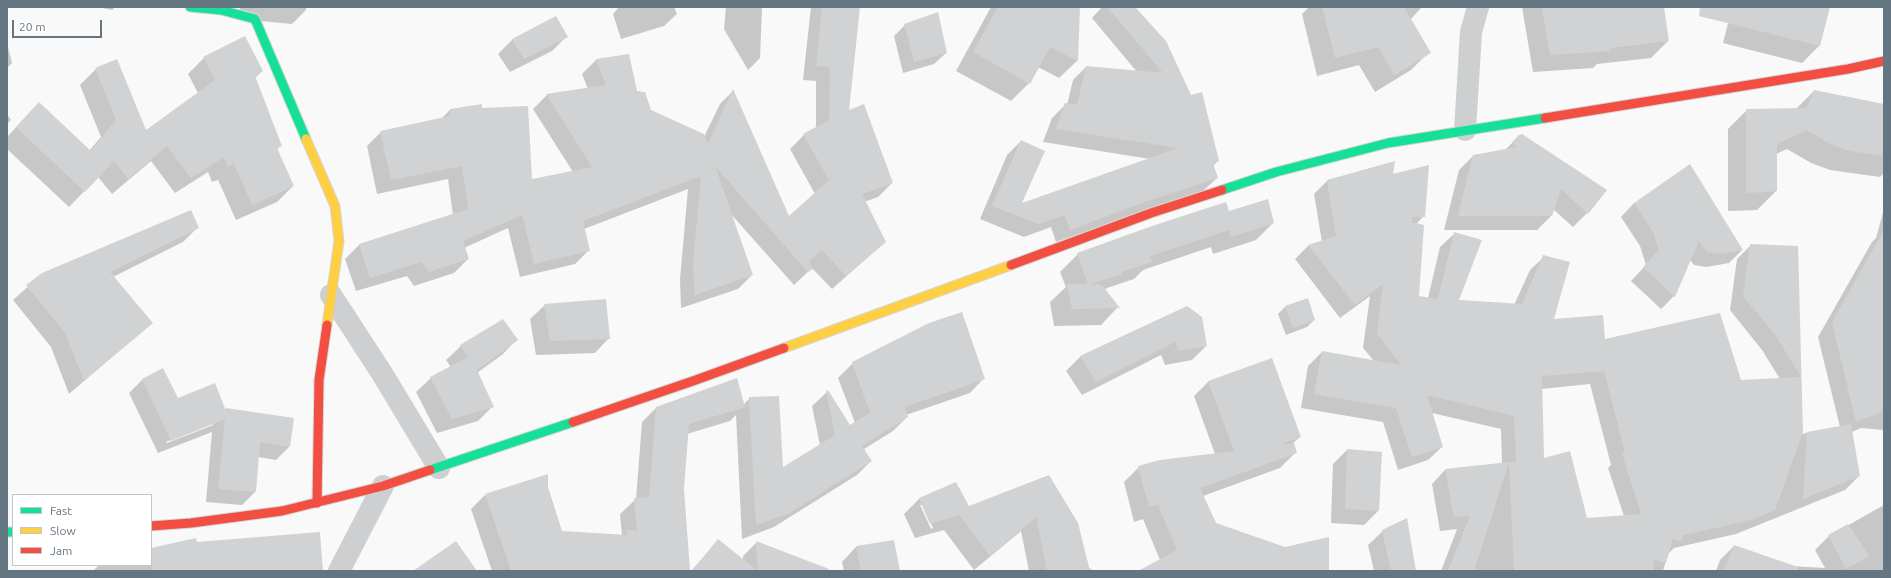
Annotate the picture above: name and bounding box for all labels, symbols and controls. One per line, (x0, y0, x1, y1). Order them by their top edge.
scale bar (14, 12, 104, 38)
text: 20 m (19, 20, 46, 33)
legend (12, 494, 152, 566)
text: Fast (50, 504, 72, 517)
text: Slow (50, 524, 76, 537)
text: Jam (50, 544, 72, 557)

